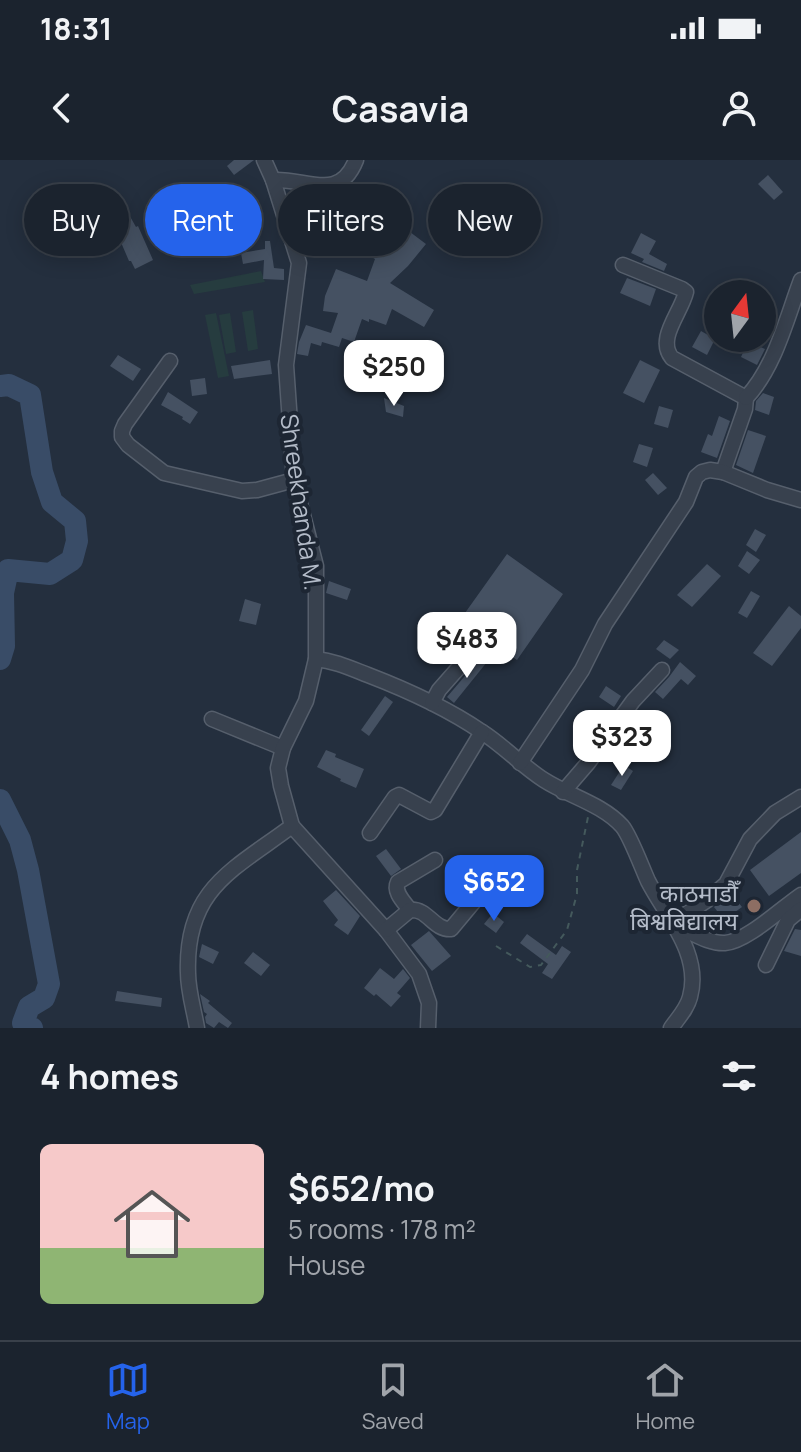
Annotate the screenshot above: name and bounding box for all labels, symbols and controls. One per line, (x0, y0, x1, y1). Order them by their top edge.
text: 18:31 (40, 8, 112, 49)
text: Casavia (332, 84, 469, 133)
icon: back (40, 86, 84, 130)
icon: person (717, 86, 761, 130)
chip: Buy (24, 184, 129, 256)
chip: Rent (145, 184, 262, 256)
chip: Filters (278, 184, 412, 256)
chip: New (428, 184, 541, 256)
north arrow (704, 280, 776, 352)
map controls (704, 280, 776, 352)
pin: $250 (347, 340, 441, 408)
text: $250 (362, 348, 426, 384)
street label: Shreekhanda M. (273, 412, 331, 592)
pin: $483 (420, 612, 514, 680)
text: $483 (435, 620, 499, 656)
pin: $323 (575, 710, 669, 778)
text: $323 (591, 718, 653, 754)
pin: $652 (447, 855, 541, 923)
text: $652 (463, 863, 525, 899)
place label: काठमाडौँ बिश्वबिद्यालय (630, 876, 741, 937)
marker: काठमाडौँ बिश्वबिद्यालय (745, 897, 763, 915)
text: 4 homes (40, 1053, 179, 1099)
icon: filters (717, 1054, 761, 1098)
text: $652/mo (288, 1165, 435, 1211)
icon: home (104, 1176, 200, 1272)
text: 5 rooms · 178 m² (288, 1211, 476, 1247)
text: House (288, 1247, 365, 1283)
tab: Map (106, 1358, 150, 1436)
tab: Saved (362, 1358, 424, 1436)
tab: Home (636, 1358, 695, 1436)

